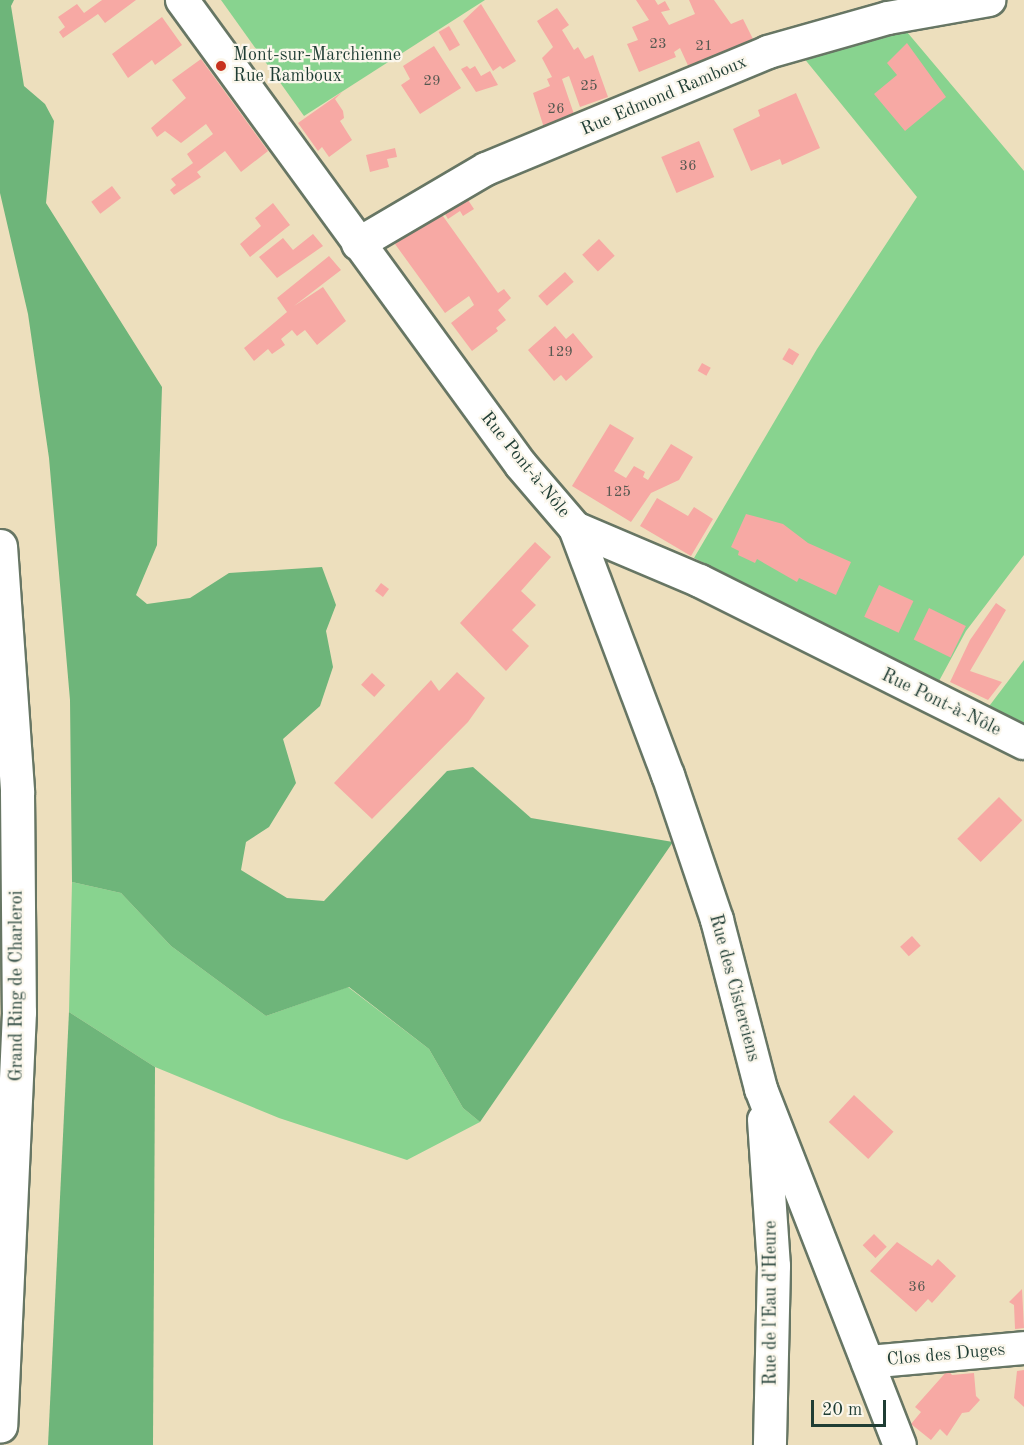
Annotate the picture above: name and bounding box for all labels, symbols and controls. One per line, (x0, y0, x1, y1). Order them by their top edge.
house number: 23 (649, 36, 667, 54)
house number: 21 (695, 38, 713, 56)
place label: Mont-sur-Marchienne Rue Ramboux (233, 45, 401, 88)
street label: Rue Edmond Ramboux (578, 51, 750, 141)
marker: Mont-sur-Marchienne Rue Ramboux (214, 59, 228, 73)
house number: 29 (423, 73, 441, 91)
house number: 25 (580, 78, 598, 96)
house number: 26 (547, 101, 565, 119)
house number: 36 (679, 158, 697, 176)
house number: 129 (547, 344, 573, 362)
street label: Rue Pont-à-Nôle (476, 408, 574, 522)
house number: 125 (605, 484, 631, 502)
street label: Rue Pont-à-Nôle (878, 665, 1004, 741)
street label: Grand Ring de Charleroi (6, 891, 28, 1081)
street label: Rue des Cisterciens (704, 912, 764, 1064)
street label: Rue de l'Eau d'Heure (760, 1220, 782, 1386)
house number: 36 (908, 1279, 926, 1297)
street label: Clos des Duges (886, 1339, 1006, 1371)
scale bar (814, 1388, 889, 1426)
text: 20 m (822, 1401, 862, 1419)

